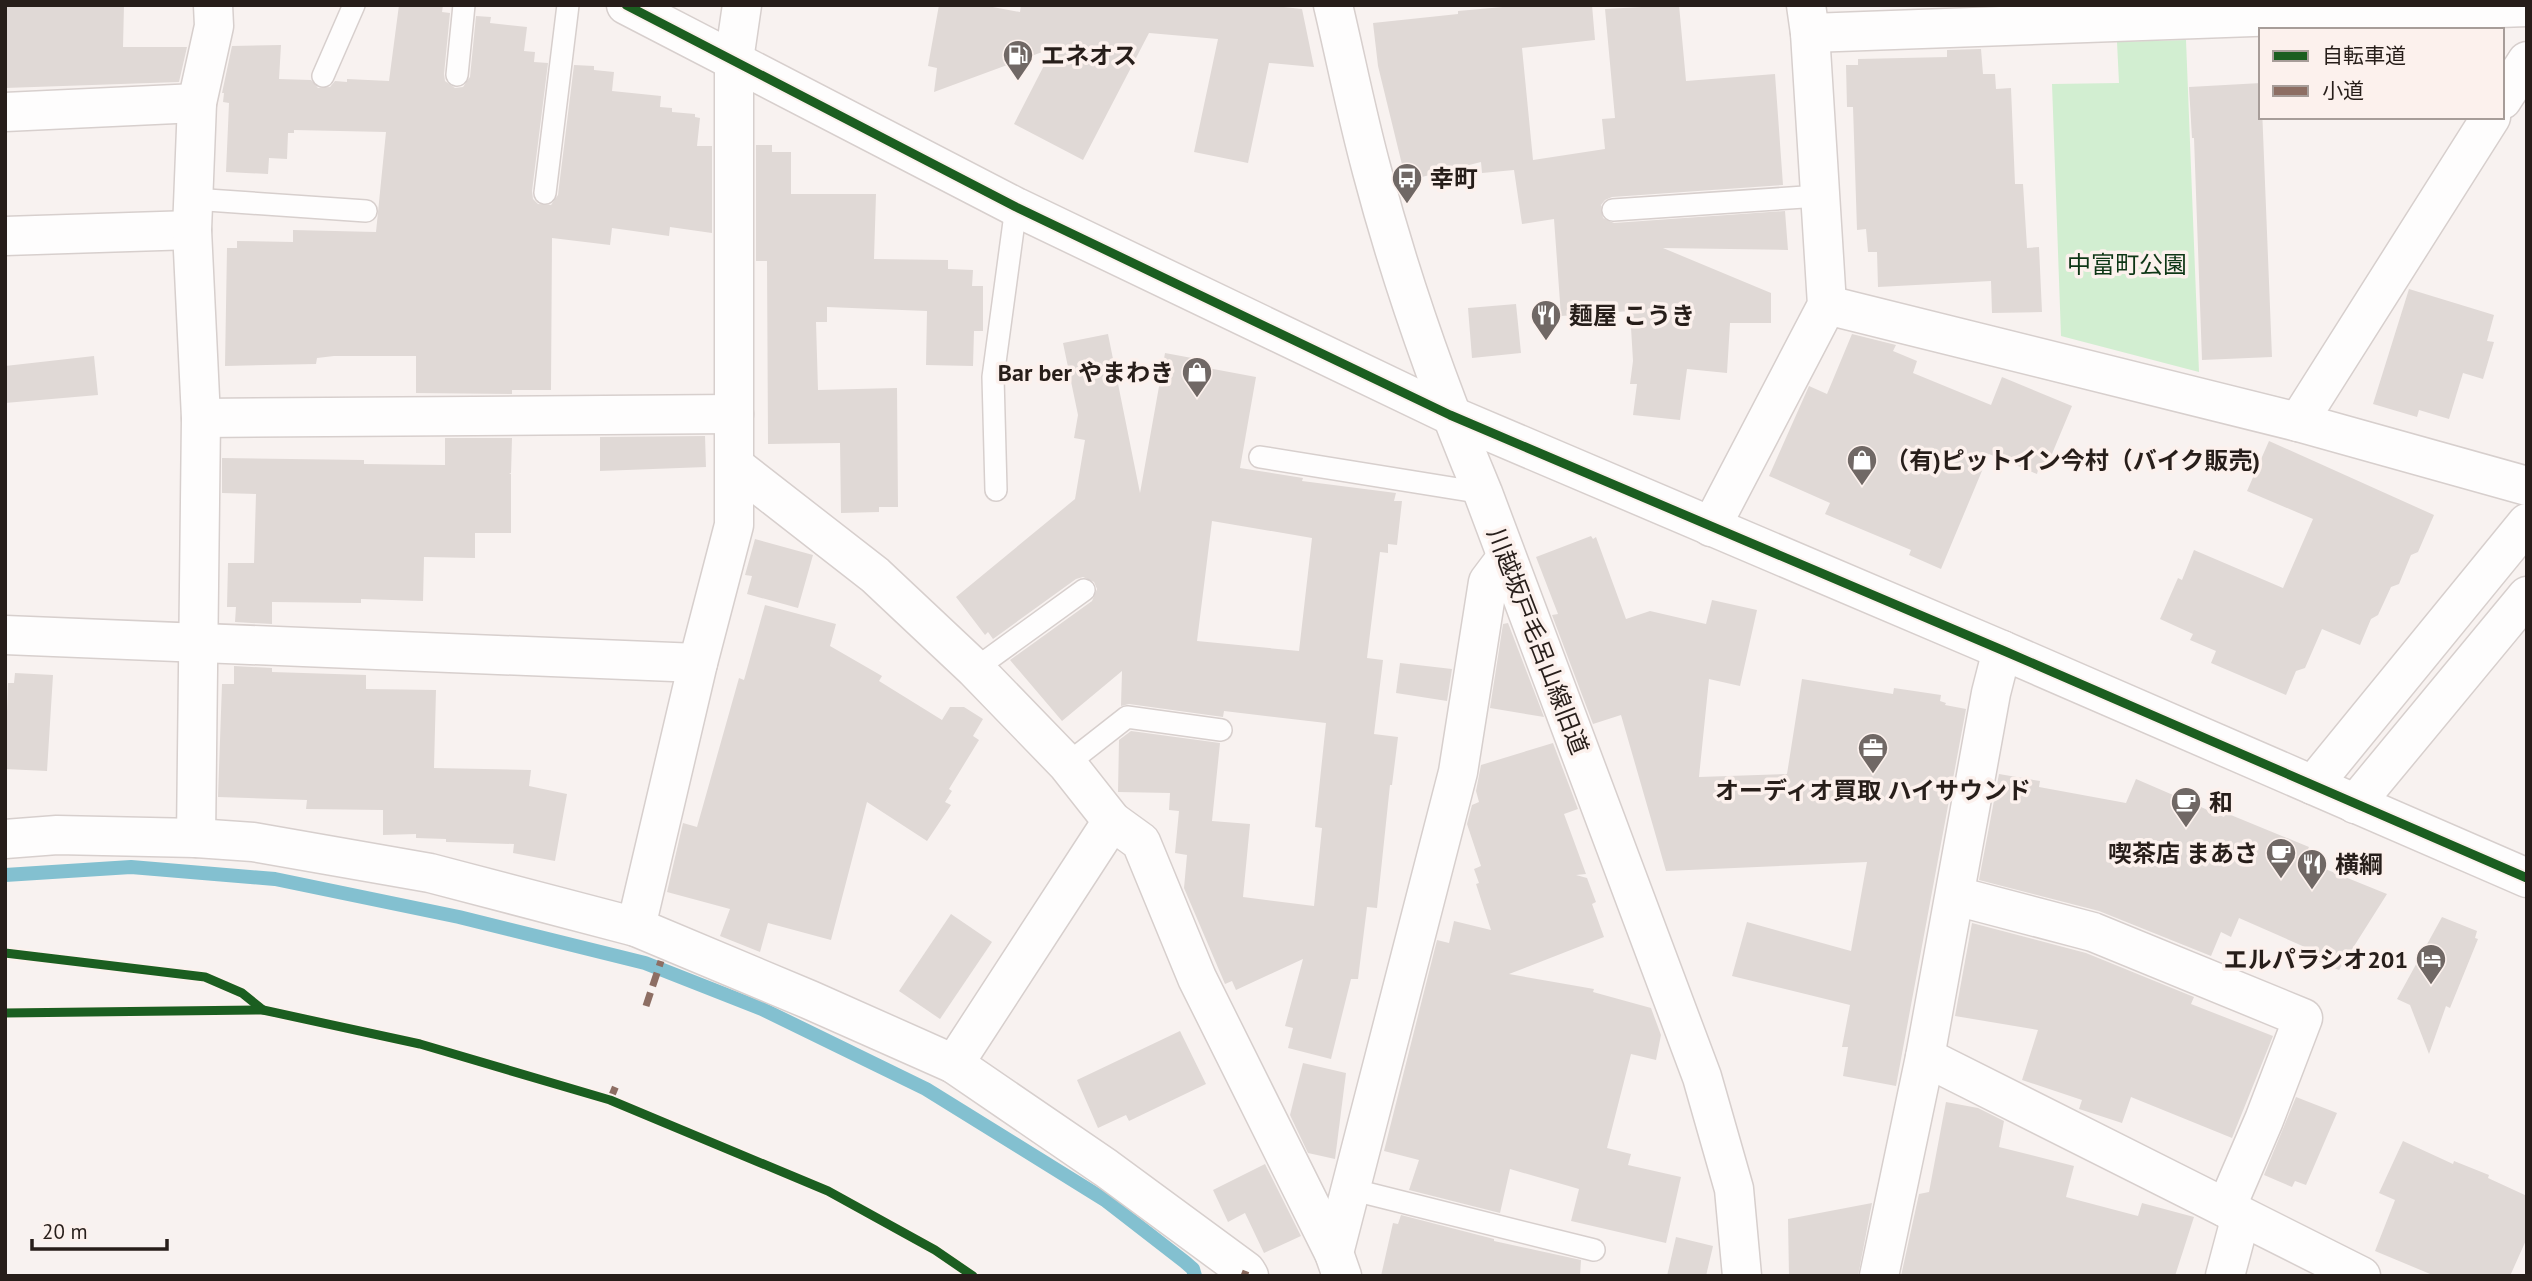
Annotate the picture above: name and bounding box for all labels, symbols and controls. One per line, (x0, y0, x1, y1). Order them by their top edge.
legend (2259, 28, 2504, 119)
fuel station icon: エネオス (1001, 38, 1035, 82)
place label: エネオス (1041, 40, 1137, 71)
text: 自転車道 (2322, 42, 2406, 69)
text: 小道 (2322, 77, 2364, 104)
bus stop icon: 幸町 (1390, 161, 1424, 205)
place label: 幸町 (1430, 163, 1478, 194)
park label: 中富町公園 (2067, 249, 2187, 280)
restaurant icon: 麺屋 こうき (1529, 298, 1563, 342)
place label: 麺屋 こうき (1569, 300, 1695, 331)
shop icon: Bar ber やまわき (1180, 355, 1214, 399)
place label: Bar ber やまわき (998, 357, 1174, 388)
shop icon: （有)ピットイン今村（バイク販売) (1845, 443, 1879, 487)
place label: （有)ピットイン今村（バイク販売) (1885, 445, 2260, 476)
street label: 川越坂戸毛呂山線旧道 (1481, 523, 1595, 759)
office icon: オーディオ買取 ハイサウンド (1856, 731, 1890, 775)
place label: オーディオ買取 ハイサウンド (1715, 775, 2031, 806)
cafe icon: 和 (2169, 785, 2203, 829)
place label: 和 (2209, 787, 2233, 818)
cafe icon: 喫茶店 まあさ (2264, 836, 2298, 880)
place label: 喫茶店 まあさ (2108, 838, 2258, 869)
restaurant icon: 横綱 (2295, 847, 2329, 891)
place label: 横綱 (2335, 849, 2383, 880)
hotel icon: エルパラシオ201 (2414, 942, 2448, 986)
place label: エルパラシオ201 (2224, 944, 2408, 975)
scale bar (32, 1208, 166, 1252)
text: 20 m (42, 1218, 88, 1245)

